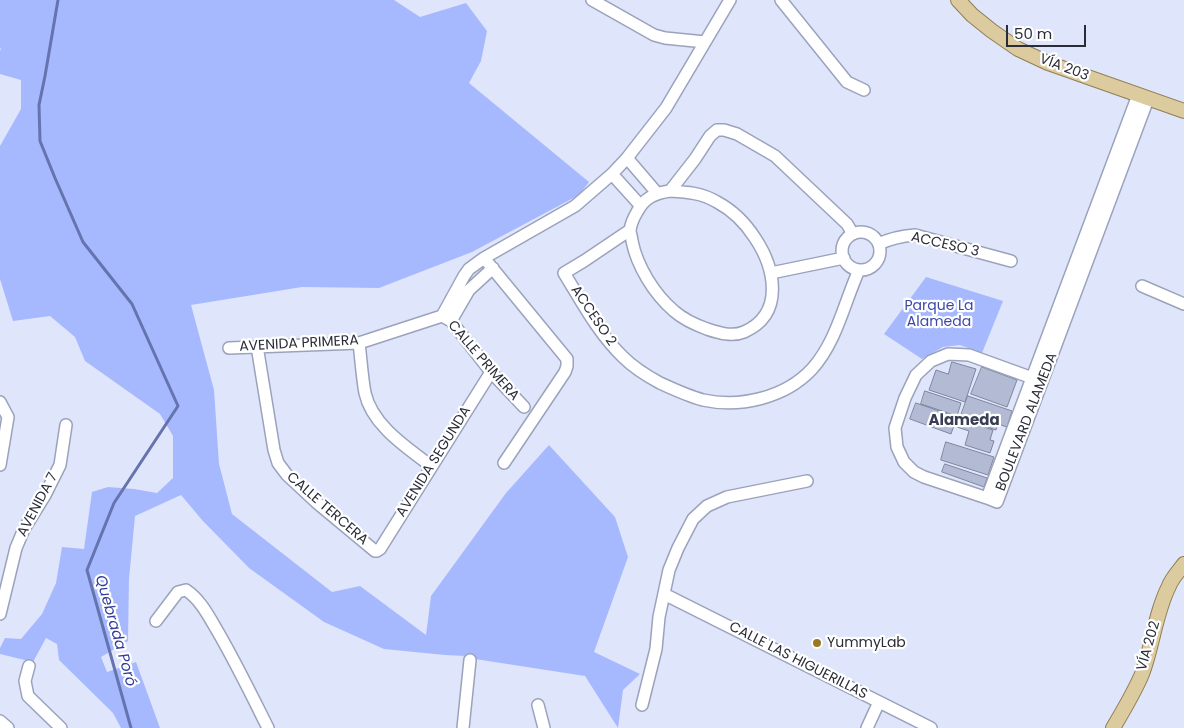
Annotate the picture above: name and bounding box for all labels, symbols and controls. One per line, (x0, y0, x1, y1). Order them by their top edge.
scale bar (1009, 15, 1089, 47)
text: 50 m (1014, 23, 1052, 44)
street label: VÍA 203 (1037, 51, 1091, 85)
street label: ACCESO 3 (909, 229, 981, 261)
street label: ACCESO 2 (567, 283, 619, 349)
park label: Parque La Alameda (904, 298, 974, 331)
street label: CALLE PRIMERA (444, 318, 522, 404)
street label: AVENIDA PRIMERA (239, 332, 359, 356)
street label: BOULEVARD ALAMEDA (993, 350, 1061, 494)
street label: AVENIDA SEGUNDA (393, 404, 475, 520)
district label: Alameda (928, 412, 1000, 430)
street label: CALLE TERCERA (283, 469, 371, 549)
street label: AVENIDA 7 (14, 470, 62, 540)
water label: Quebrada Poró (91, 573, 139, 689)
street label: CALLE LAS HIGUERILLAS (726, 619, 870, 703)
street label: VÍA 202 (1134, 619, 1164, 673)
place label: YummyLab (827, 635, 906, 651)
marker: YummyLab (811, 637, 823, 649)

